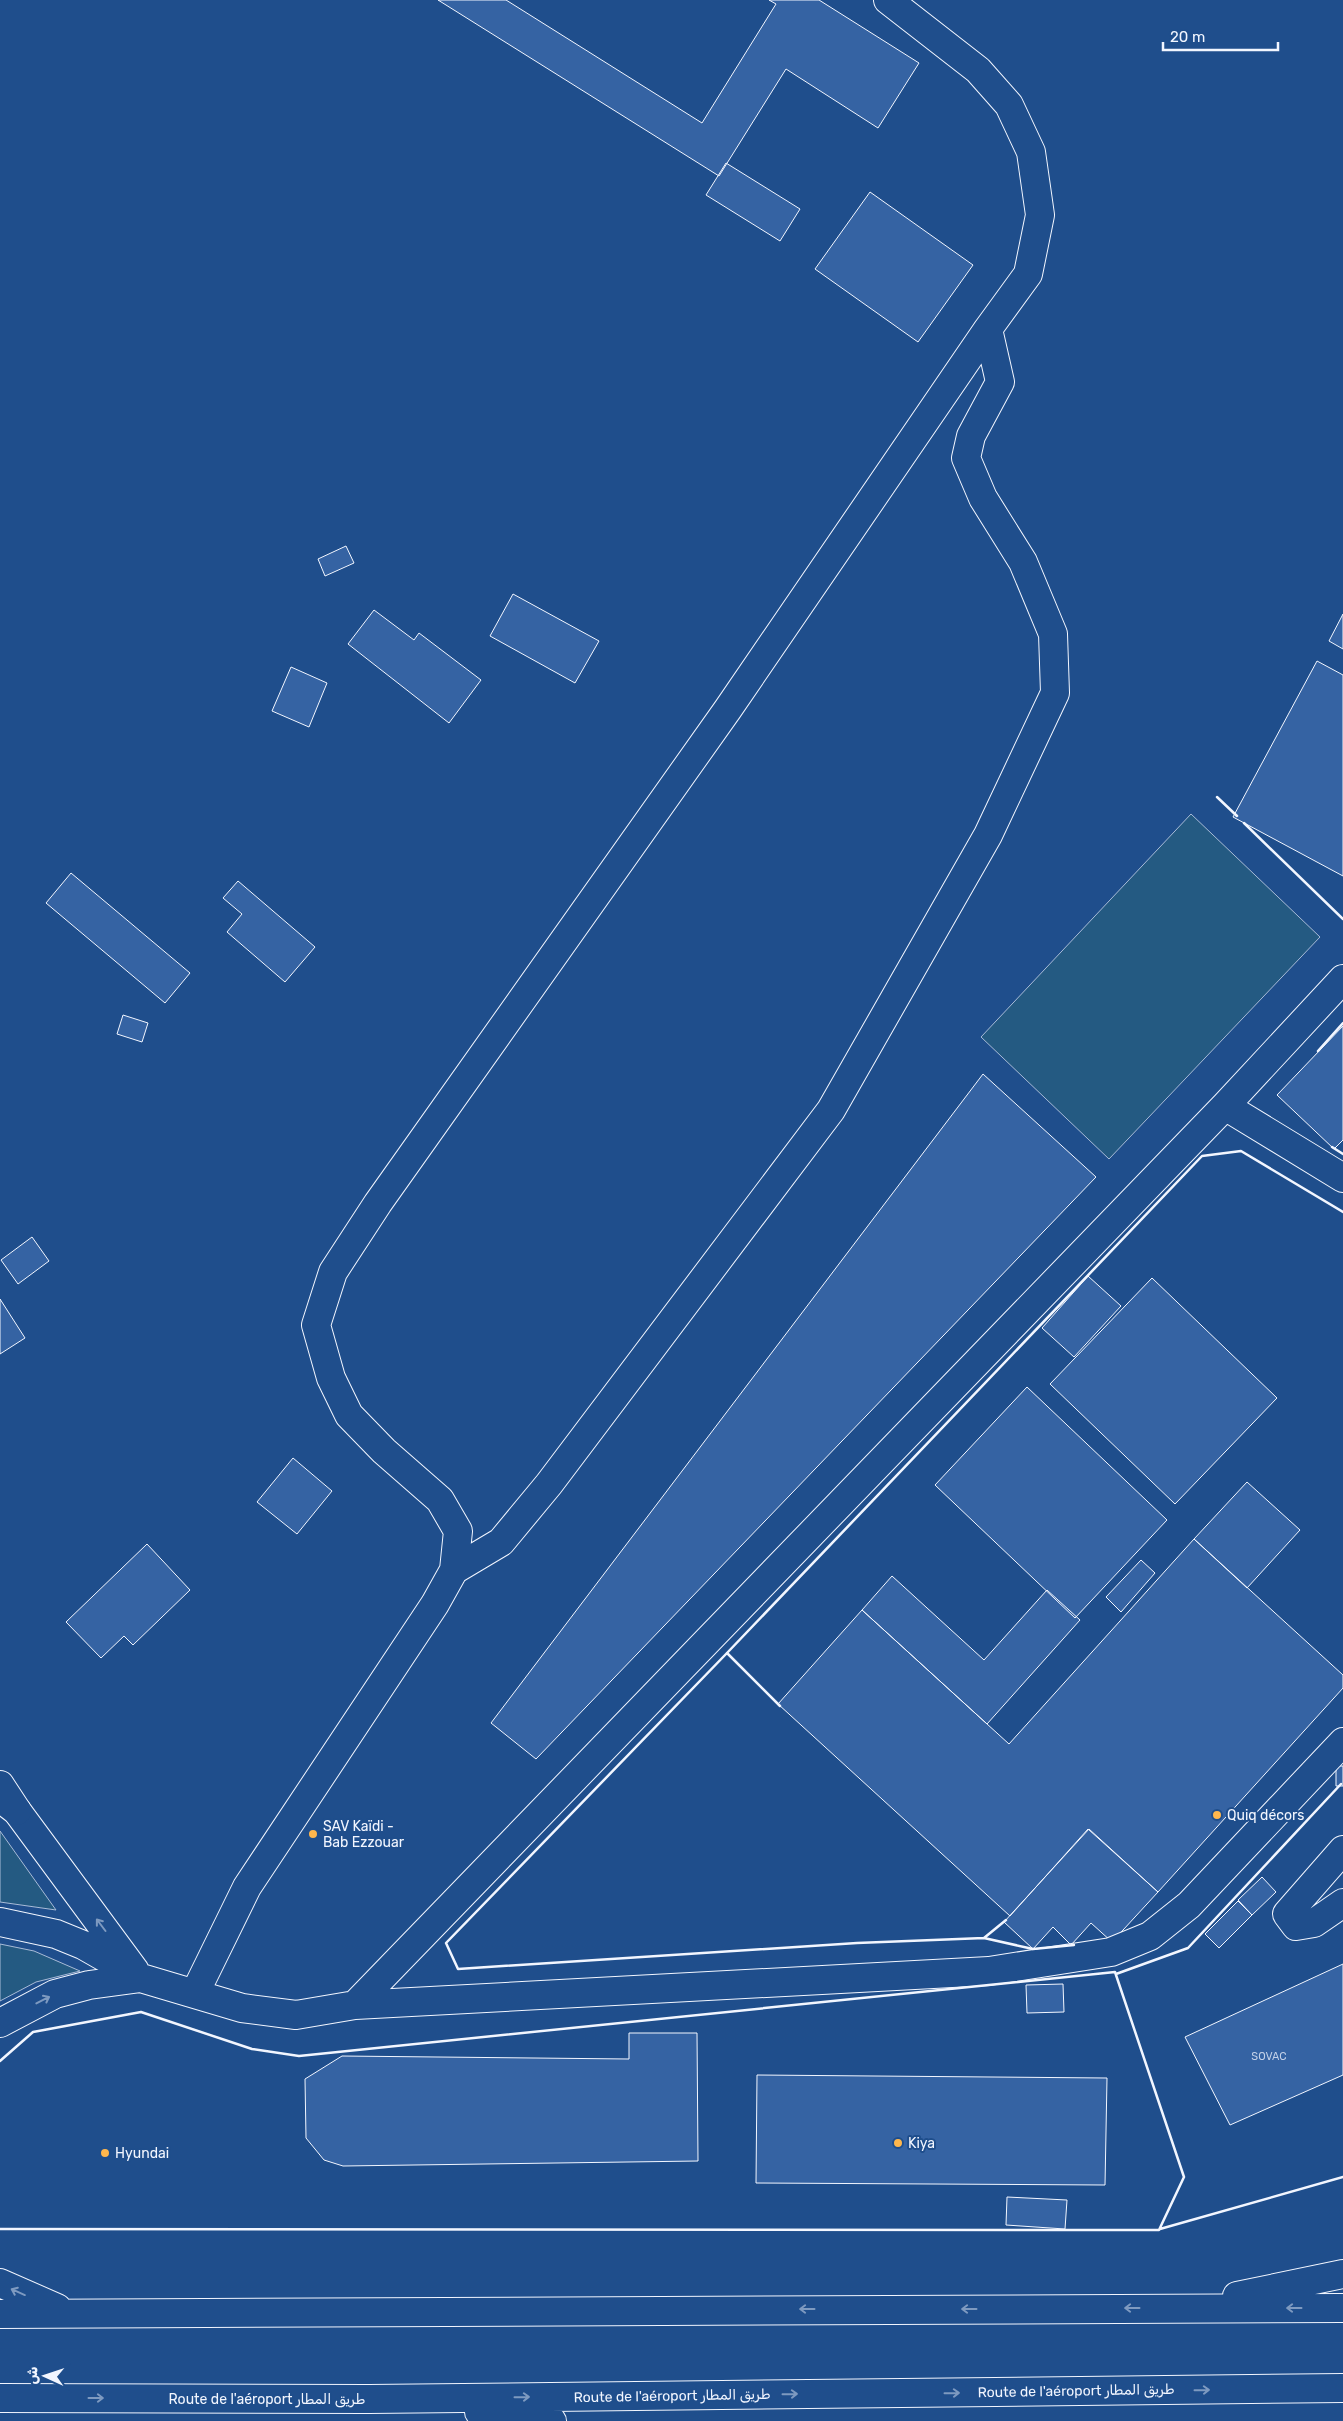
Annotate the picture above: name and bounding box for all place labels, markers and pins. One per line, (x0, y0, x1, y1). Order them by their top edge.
place label: Quiq décors (1227, 1807, 1304, 1824)
marker: Quiq décors (1211, 1809, 1223, 1821)
place label: SAV Kaïdi - Bab Ezzouar (323, 1818, 405, 1851)
marker: SAV Kaïdi - Bab Ezzouar (307, 1828, 319, 1840)
place label: Kiya (908, 2135, 935, 2152)
marker: Kiya (892, 2137, 904, 2149)
place label: Hyundai (115, 2145, 169, 2162)
marker: Hyundai (99, 2147, 111, 2159)

